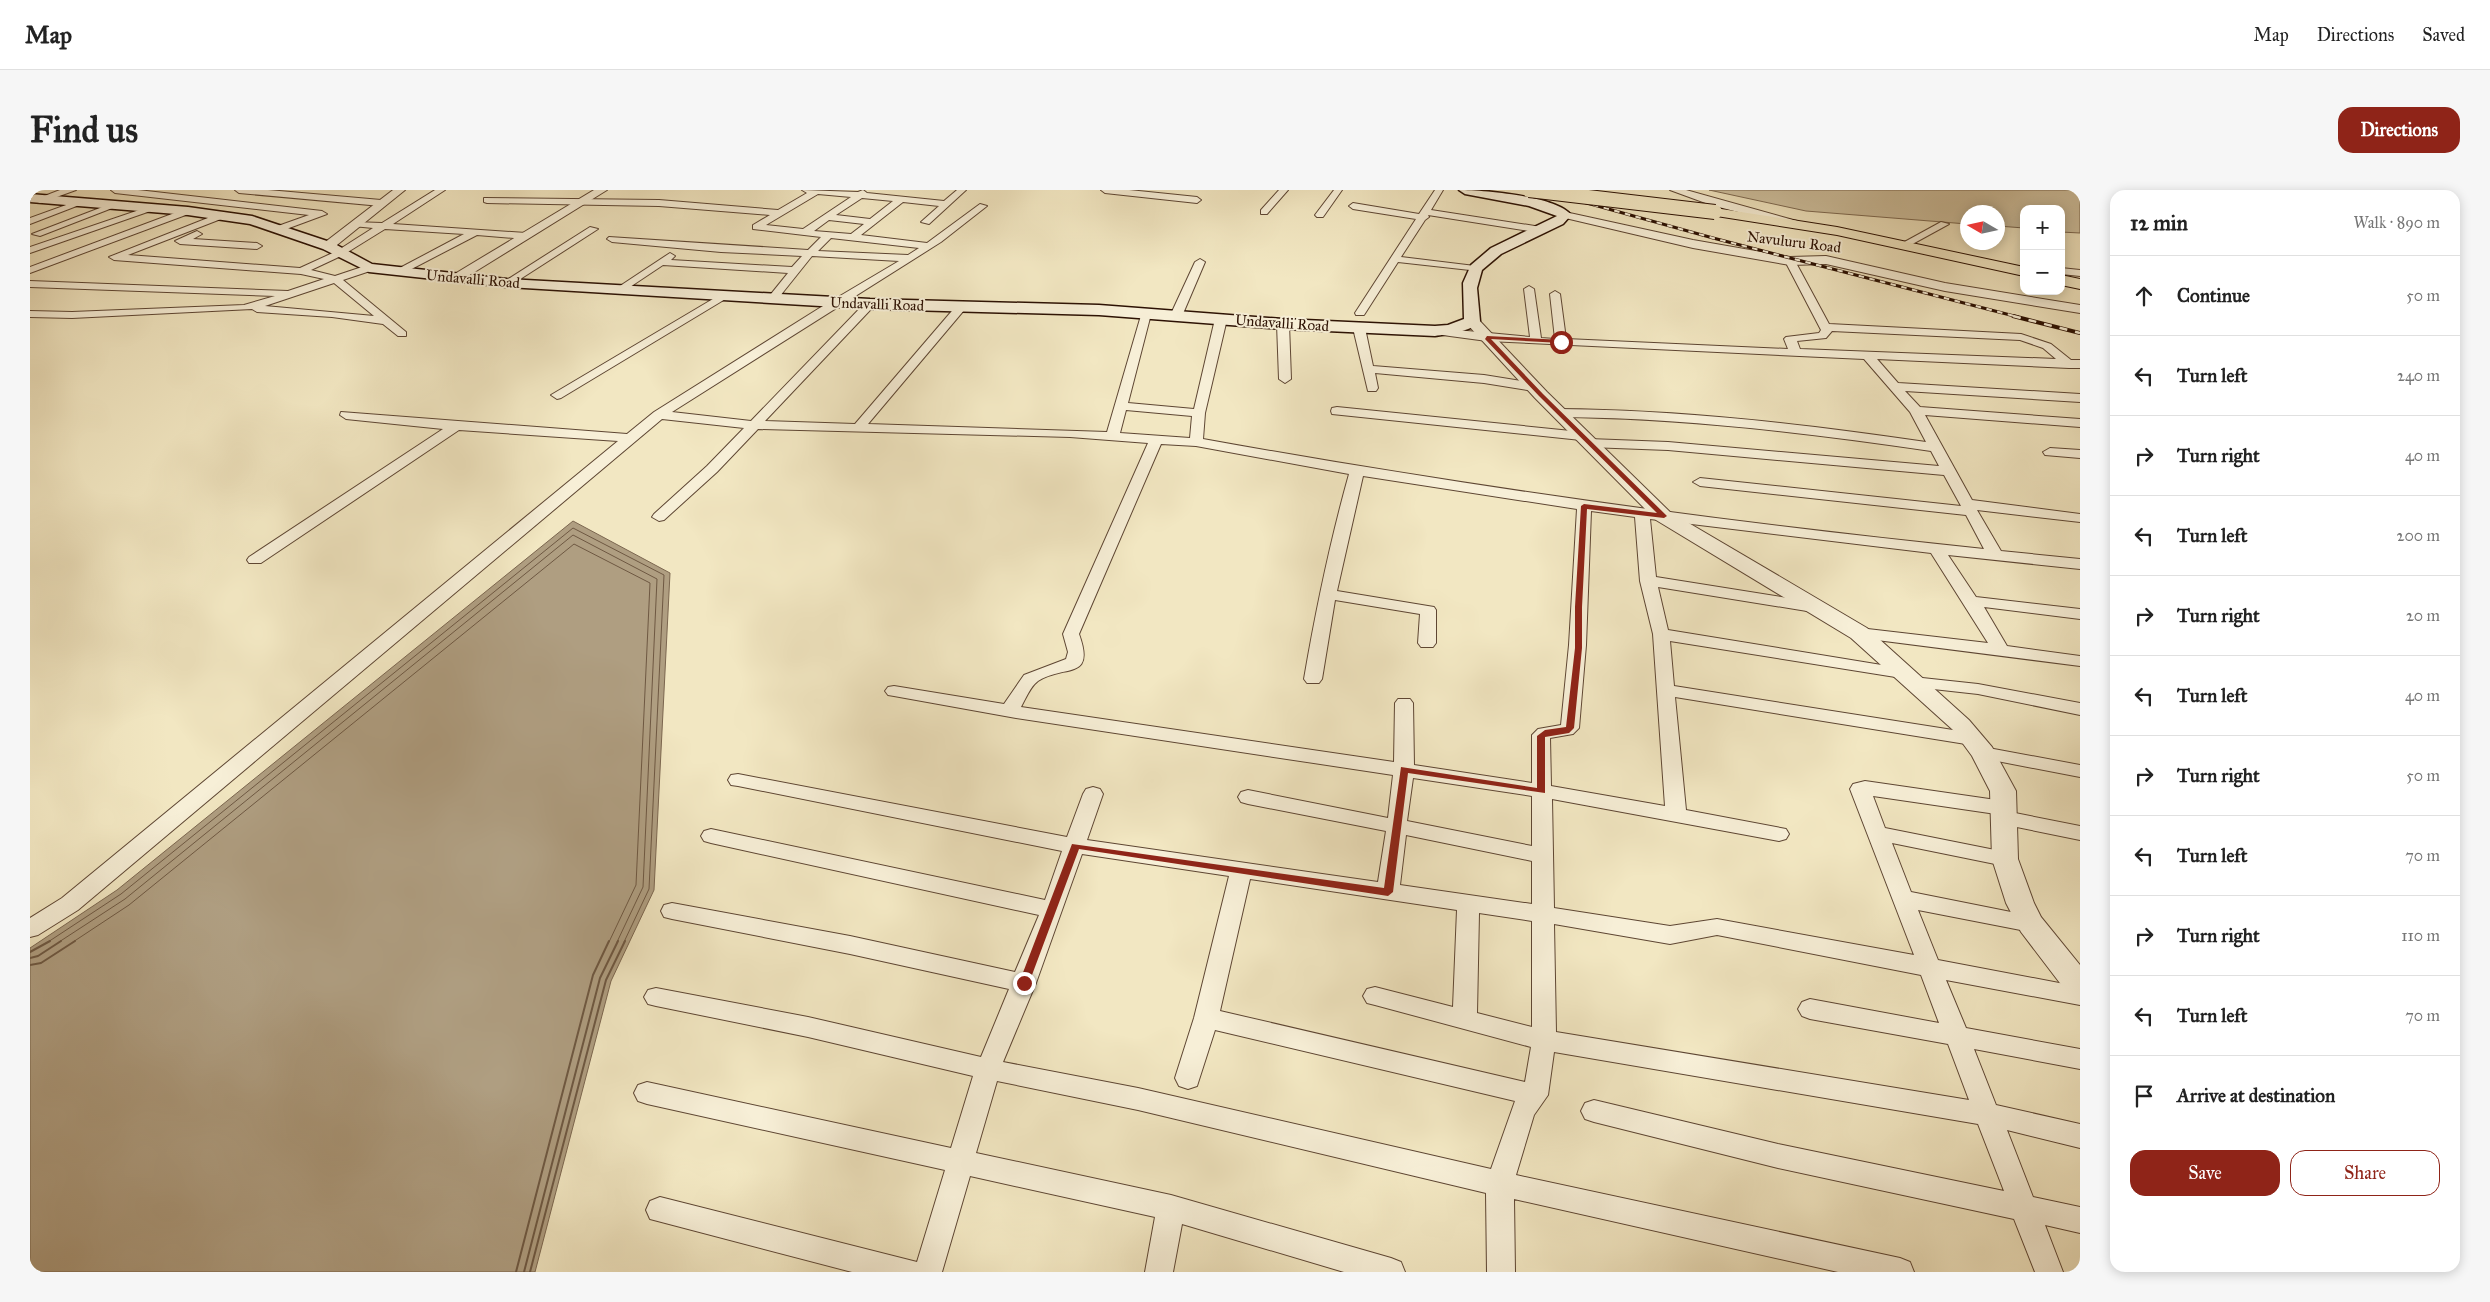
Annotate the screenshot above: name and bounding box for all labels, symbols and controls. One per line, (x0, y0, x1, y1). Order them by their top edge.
text: Map (25, 20, 72, 50)
text: Map (2253, 24, 2289, 46)
text: Directions (2317, 24, 2394, 46)
text: Saved (2422, 24, 2465, 46)
button: Directions (2338, 107, 2460, 153)
text: Find us (30, 109, 138, 152)
north arrow (1960, 205, 2005, 250)
map controls (2020, 205, 2065, 295)
button: + (2020, 205, 2065, 250)
text: 12 min (2130, 210, 2188, 236)
text: Walk · 890 m (2353, 213, 2440, 232)
street label: Navuluru Road (1746, 227, 1843, 257)
button: − (2020, 250, 2065, 295)
street label: Undavalli Road (425, 266, 521, 292)
icon: ahead (2130, 282, 2158, 310)
text: Continue (2177, 284, 2250, 307)
text: 50 m (2406, 286, 2440, 305)
street label: Undavalli Road (830, 293, 925, 315)
street label: Undavalli Road (1234, 311, 1330, 335)
route start (1550, 331, 1573, 354)
icon: left (2130, 362, 2158, 390)
text: Turn left (2177, 364, 2247, 387)
text: 240 m (2397, 366, 2440, 385)
icon: right (2130, 442, 2158, 470)
text: Turn right (2177, 444, 2260, 467)
text: 40 m (2405, 446, 2440, 465)
icon: left (2130, 522, 2158, 550)
text: Turn left (2177, 524, 2247, 547)
text: 200 m (2397, 526, 2440, 545)
icon: right (2130, 602, 2158, 630)
text: Turn right (2177, 604, 2260, 627)
text: 20 m (2406, 606, 2440, 625)
icon: left (2130, 682, 2158, 710)
text: Turn left (2177, 684, 2247, 707)
text: 40 m (2405, 686, 2440, 705)
icon: right (2130, 762, 2158, 790)
text: Turn right (2177, 764, 2260, 787)
text: 50 m (2406, 766, 2440, 785)
icon: left (2130, 842, 2158, 870)
text: Turn left (2177, 844, 2247, 867)
text: 70 m (2405, 846, 2440, 865)
icon: right (2130, 922, 2158, 950)
text: Turn right (2177, 924, 2260, 947)
text: 110 m (2401, 926, 2440, 945)
route end (1013, 972, 1036, 995)
icon: left (2130, 1002, 2158, 1030)
text: Turn left (2177, 1004, 2247, 1027)
text: 70 m (2405, 1006, 2440, 1025)
icon: arrive (2130, 1082, 2158, 1110)
text: Arrive at destination (2177, 1084, 2335, 1107)
button: Save (2130, 1150, 2280, 1196)
button: Share (2290, 1150, 2440, 1196)

